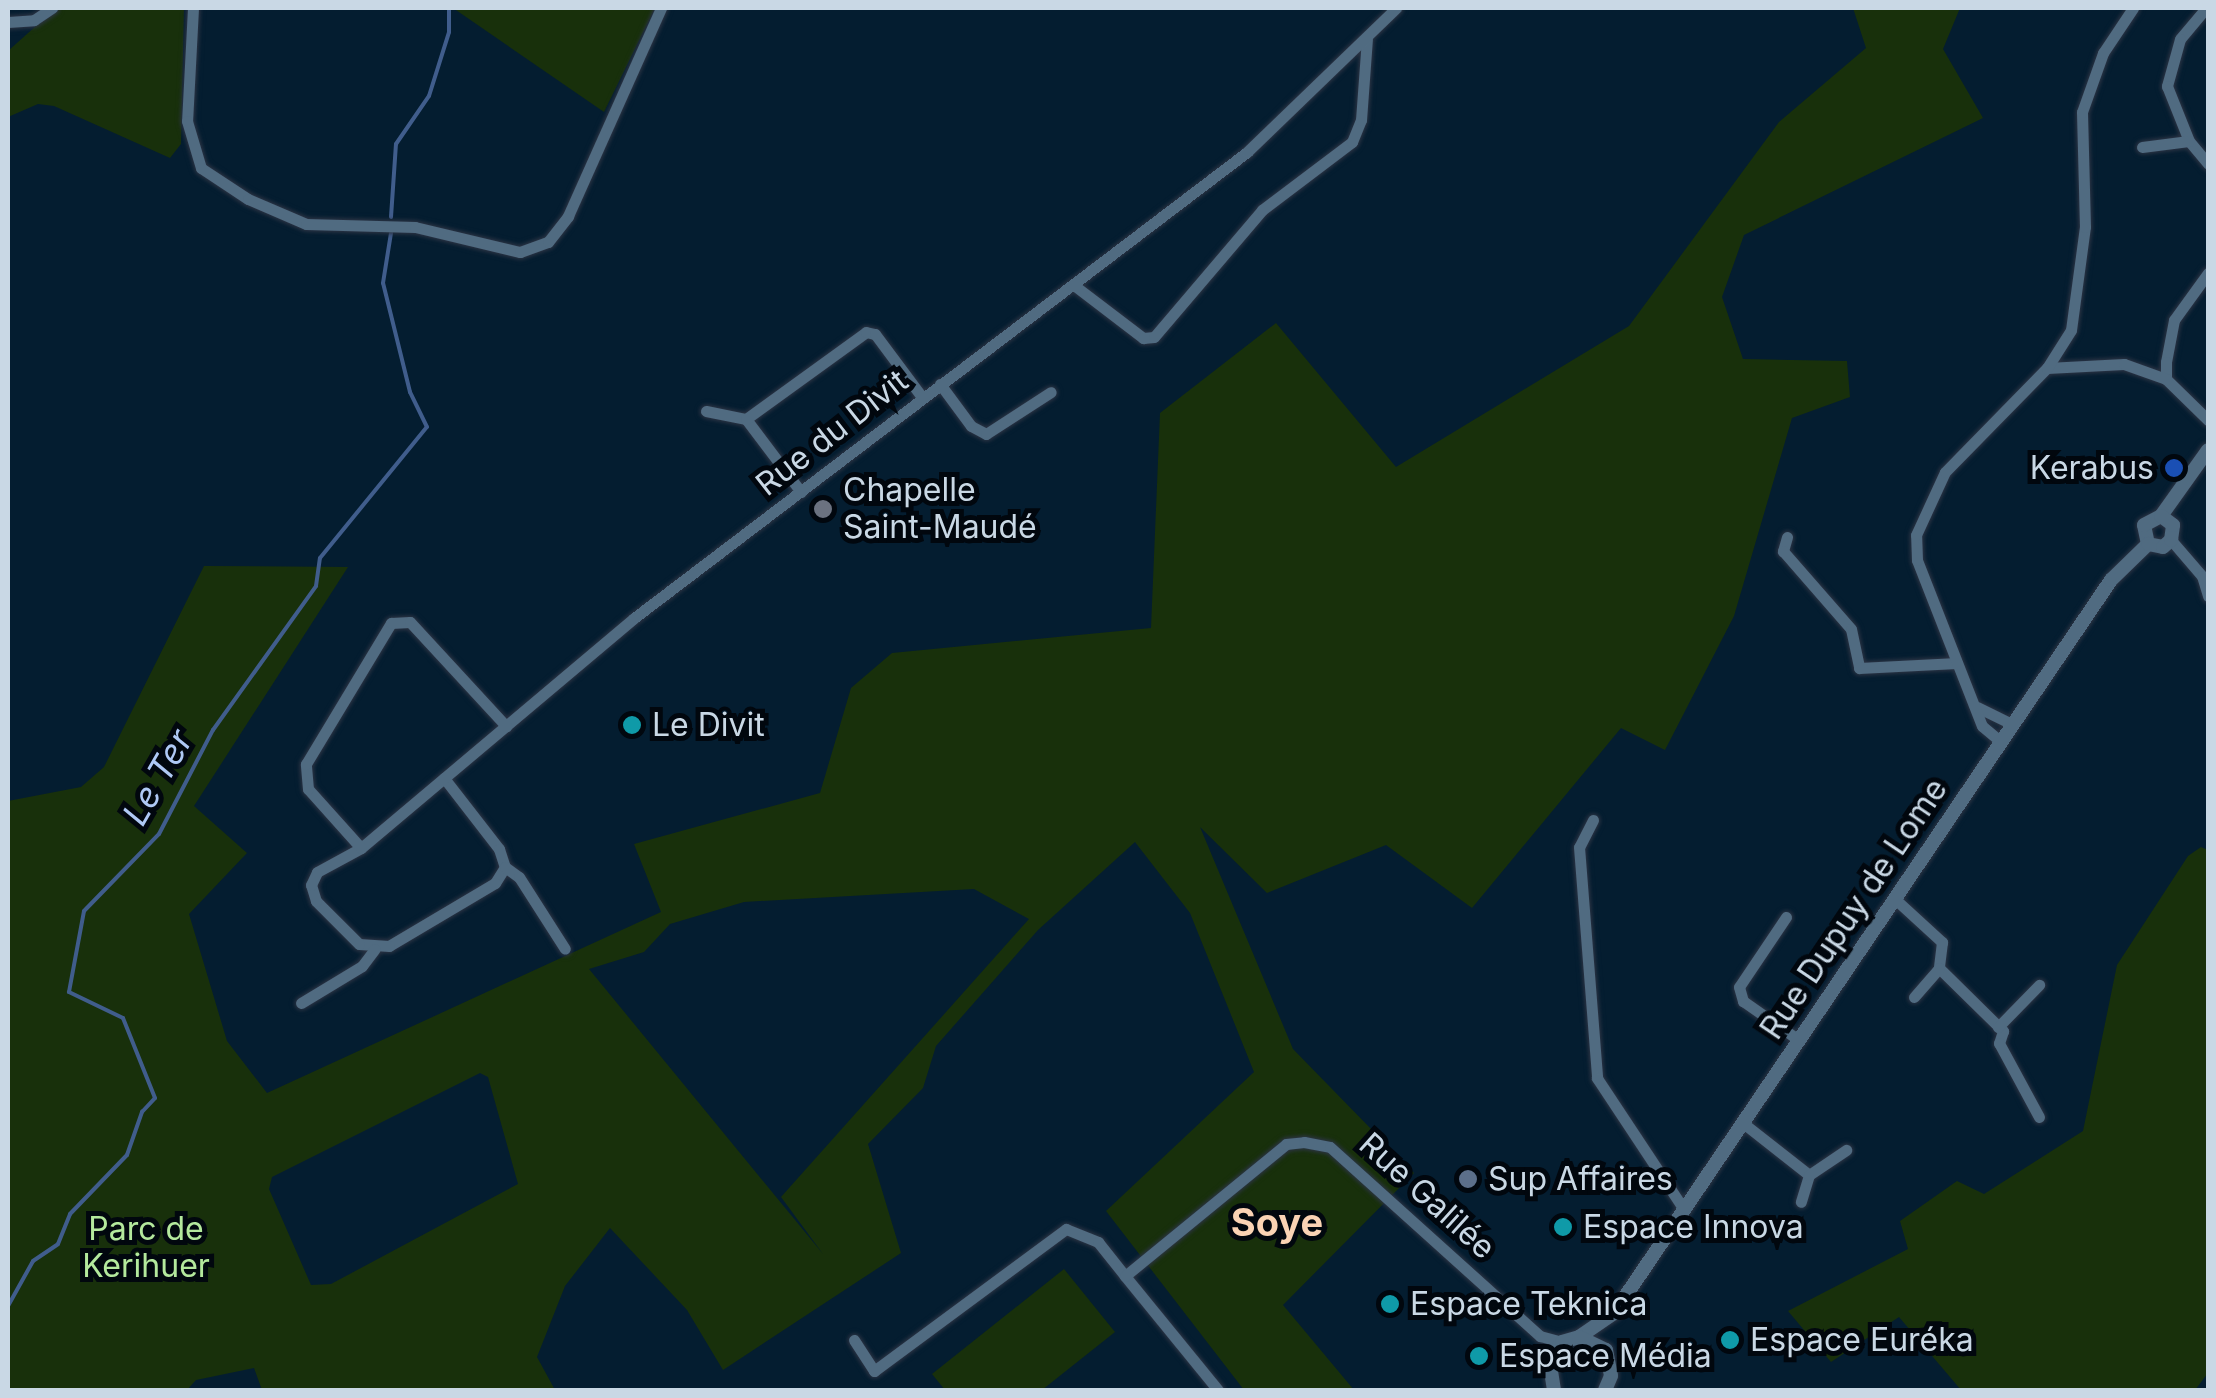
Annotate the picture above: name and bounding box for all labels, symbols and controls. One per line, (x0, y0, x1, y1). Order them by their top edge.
street label: Rue du Divit (749, 362, 915, 504)
place label: Kerabus (2030, 449, 2154, 487)
marker: Kerabus (2163, 457, 2185, 479)
place label: Chapelle Saint-Maudé (843, 472, 1037, 547)
marker: Chapelle Saint-Maudé (812, 498, 834, 520)
place label: Le Divit (652, 706, 765, 744)
marker: Le Divit (621, 714, 643, 736)
water label: Le Ter (113, 722, 201, 832)
street label: Rue Dupuy de Lome (1753, 771, 1955, 1047)
street label: Rue Galilée (1351, 1125, 1503, 1267)
place label: Sup Affaires (1488, 1160, 1673, 1198)
marker: Sup Affaires (1457, 1168, 1479, 1190)
district label: Soye (1231, 1200, 1323, 1246)
place label: Espace Innova (1583, 1208, 1804, 1246)
park label: Parc de Kerihuer (82, 1211, 210, 1286)
marker: Espace Innova (1552, 1216, 1574, 1238)
place label: Espace Teknica (1410, 1285, 1648, 1323)
marker: Espace Teknica (1379, 1293, 1401, 1315)
place label: Espace Euréka (1750, 1321, 1974, 1359)
marker: Espace Euréka (1719, 1329, 1741, 1351)
place label: Espace Média (1499, 1337, 1712, 1375)
marker: Espace Média (1468, 1345, 1490, 1367)

